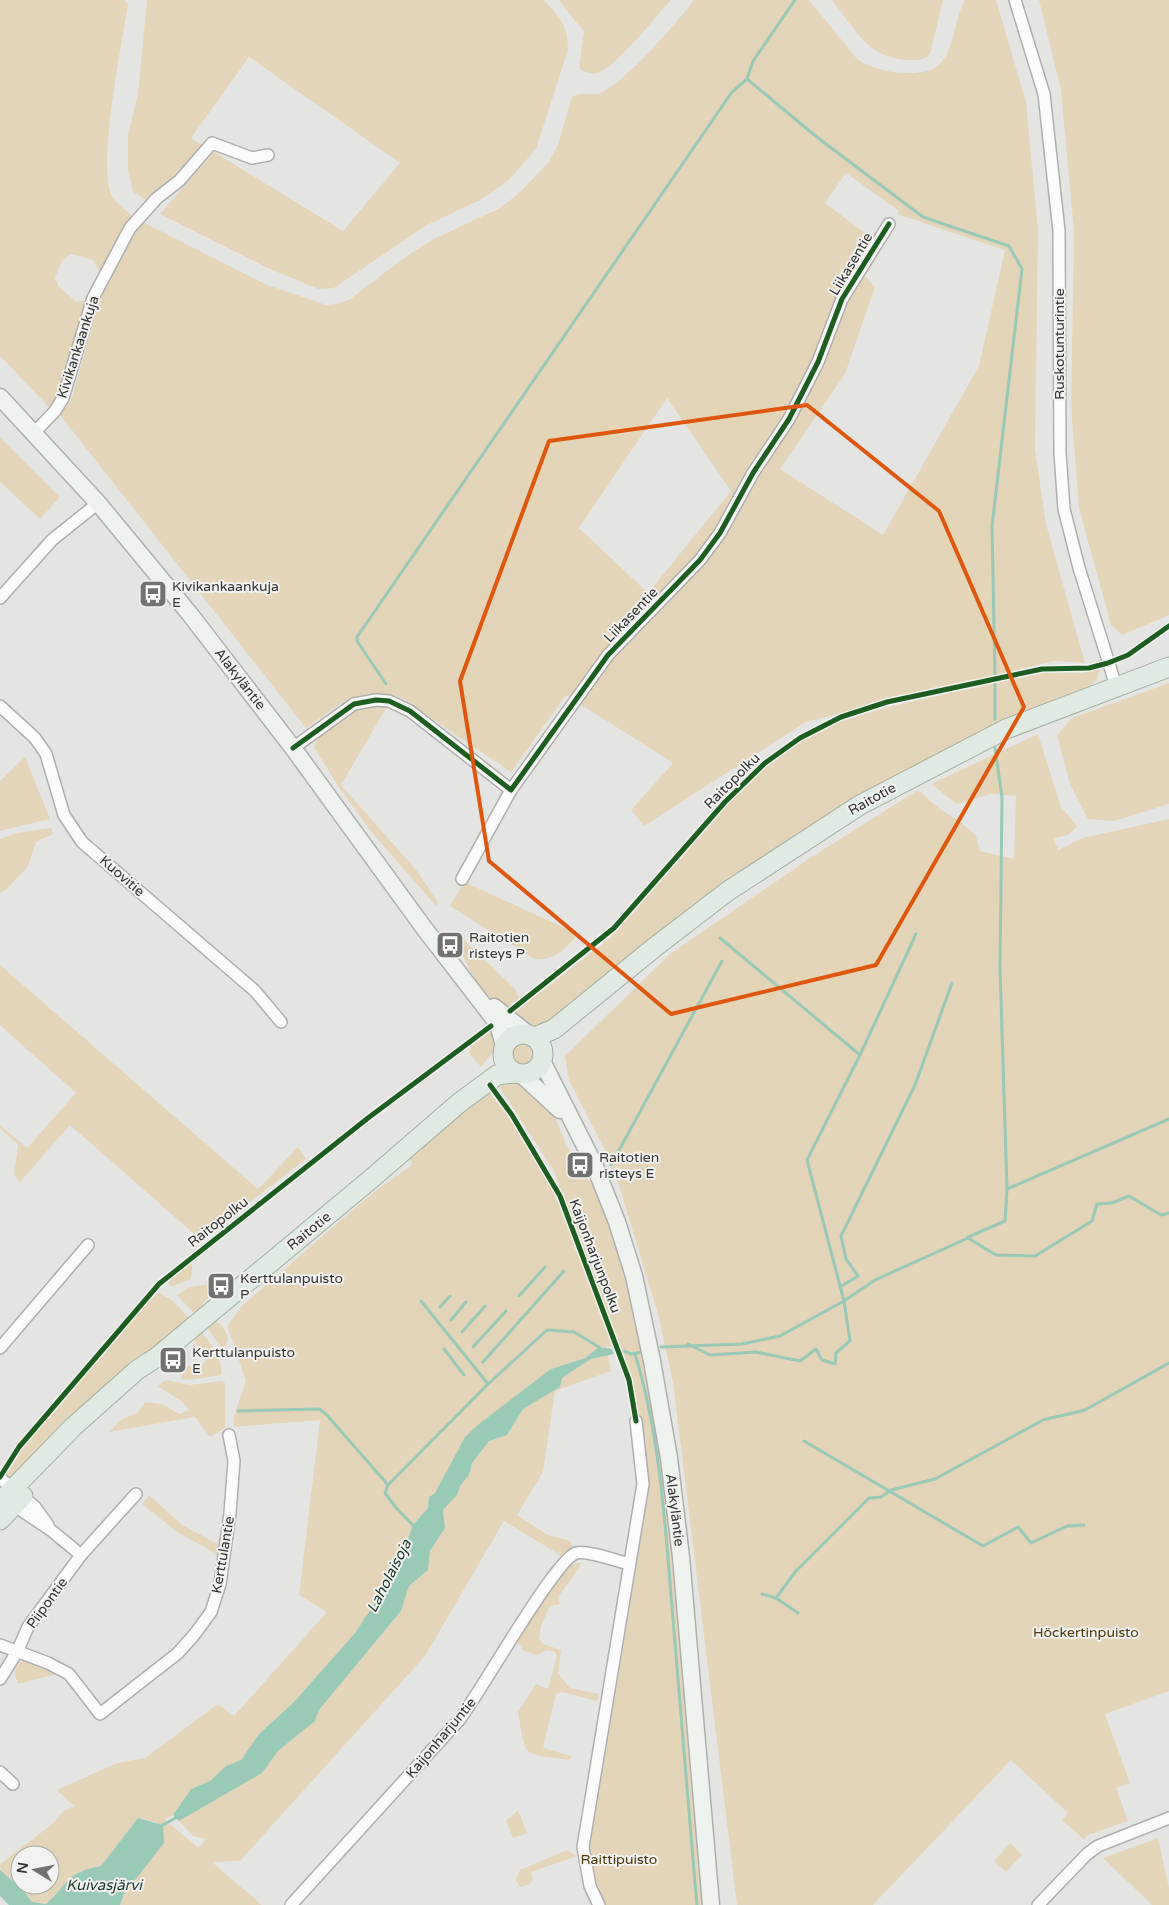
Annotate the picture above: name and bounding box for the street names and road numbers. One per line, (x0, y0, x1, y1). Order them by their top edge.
street label: Liikasentie (826, 229, 876, 298)
street label: Ruskotunturintie (1051, 288, 1068, 400)
street label: Kivikankaankuja (53, 293, 103, 401)
street label: Liikasentie (601, 584, 662, 646)
street label: Alakyläntie (211, 645, 269, 713)
street label: Raitopolku (701, 750, 763, 812)
street label: Raitotie (845, 779, 899, 819)
street label: Kuovitie (96, 852, 148, 900)
street label: Raitopolku (184, 1193, 252, 1251)
street label: Kaijonharjunpolku (565, 1197, 625, 1315)
street label: Raitotie (284, 1208, 335, 1254)
street label: Alakyläntie (662, 1473, 688, 1547)
street label: Kerttulantie (208, 1515, 238, 1595)
street label: Piipontie (23, 1574, 71, 1632)
street label: Kaijonharjuntie (402, 1694, 480, 1782)

